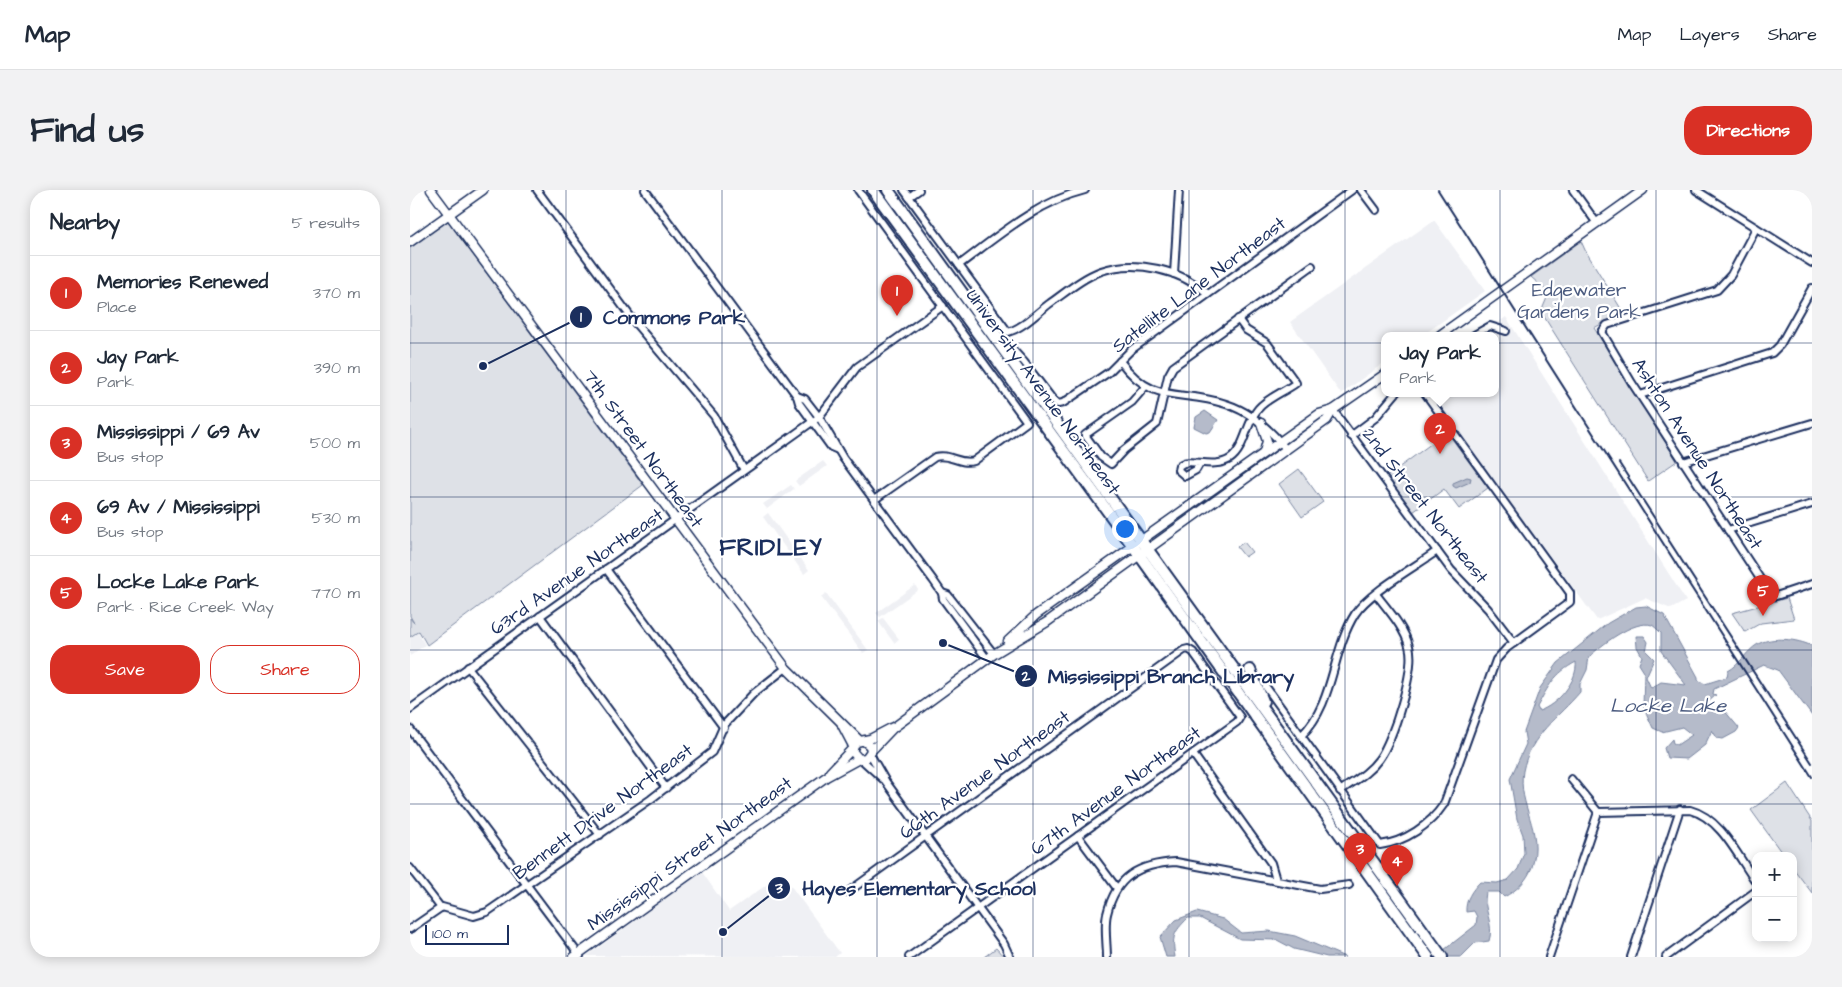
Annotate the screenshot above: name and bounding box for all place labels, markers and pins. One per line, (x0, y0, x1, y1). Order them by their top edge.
pin: 1 (881, 275, 913, 316)
callout: Commons Park (568, 299, 755, 334)
pin: 2 (1424, 413, 1456, 454)
pin: 5 (1747, 575, 1779, 616)
callout: Mississippi Branch Library (1013, 659, 1305, 694)
pin: 3 (1344, 833, 1376, 874)
pin: 4 (1381, 845, 1413, 886)
callout: Hayes Elementary School (767, 870, 1045, 905)

